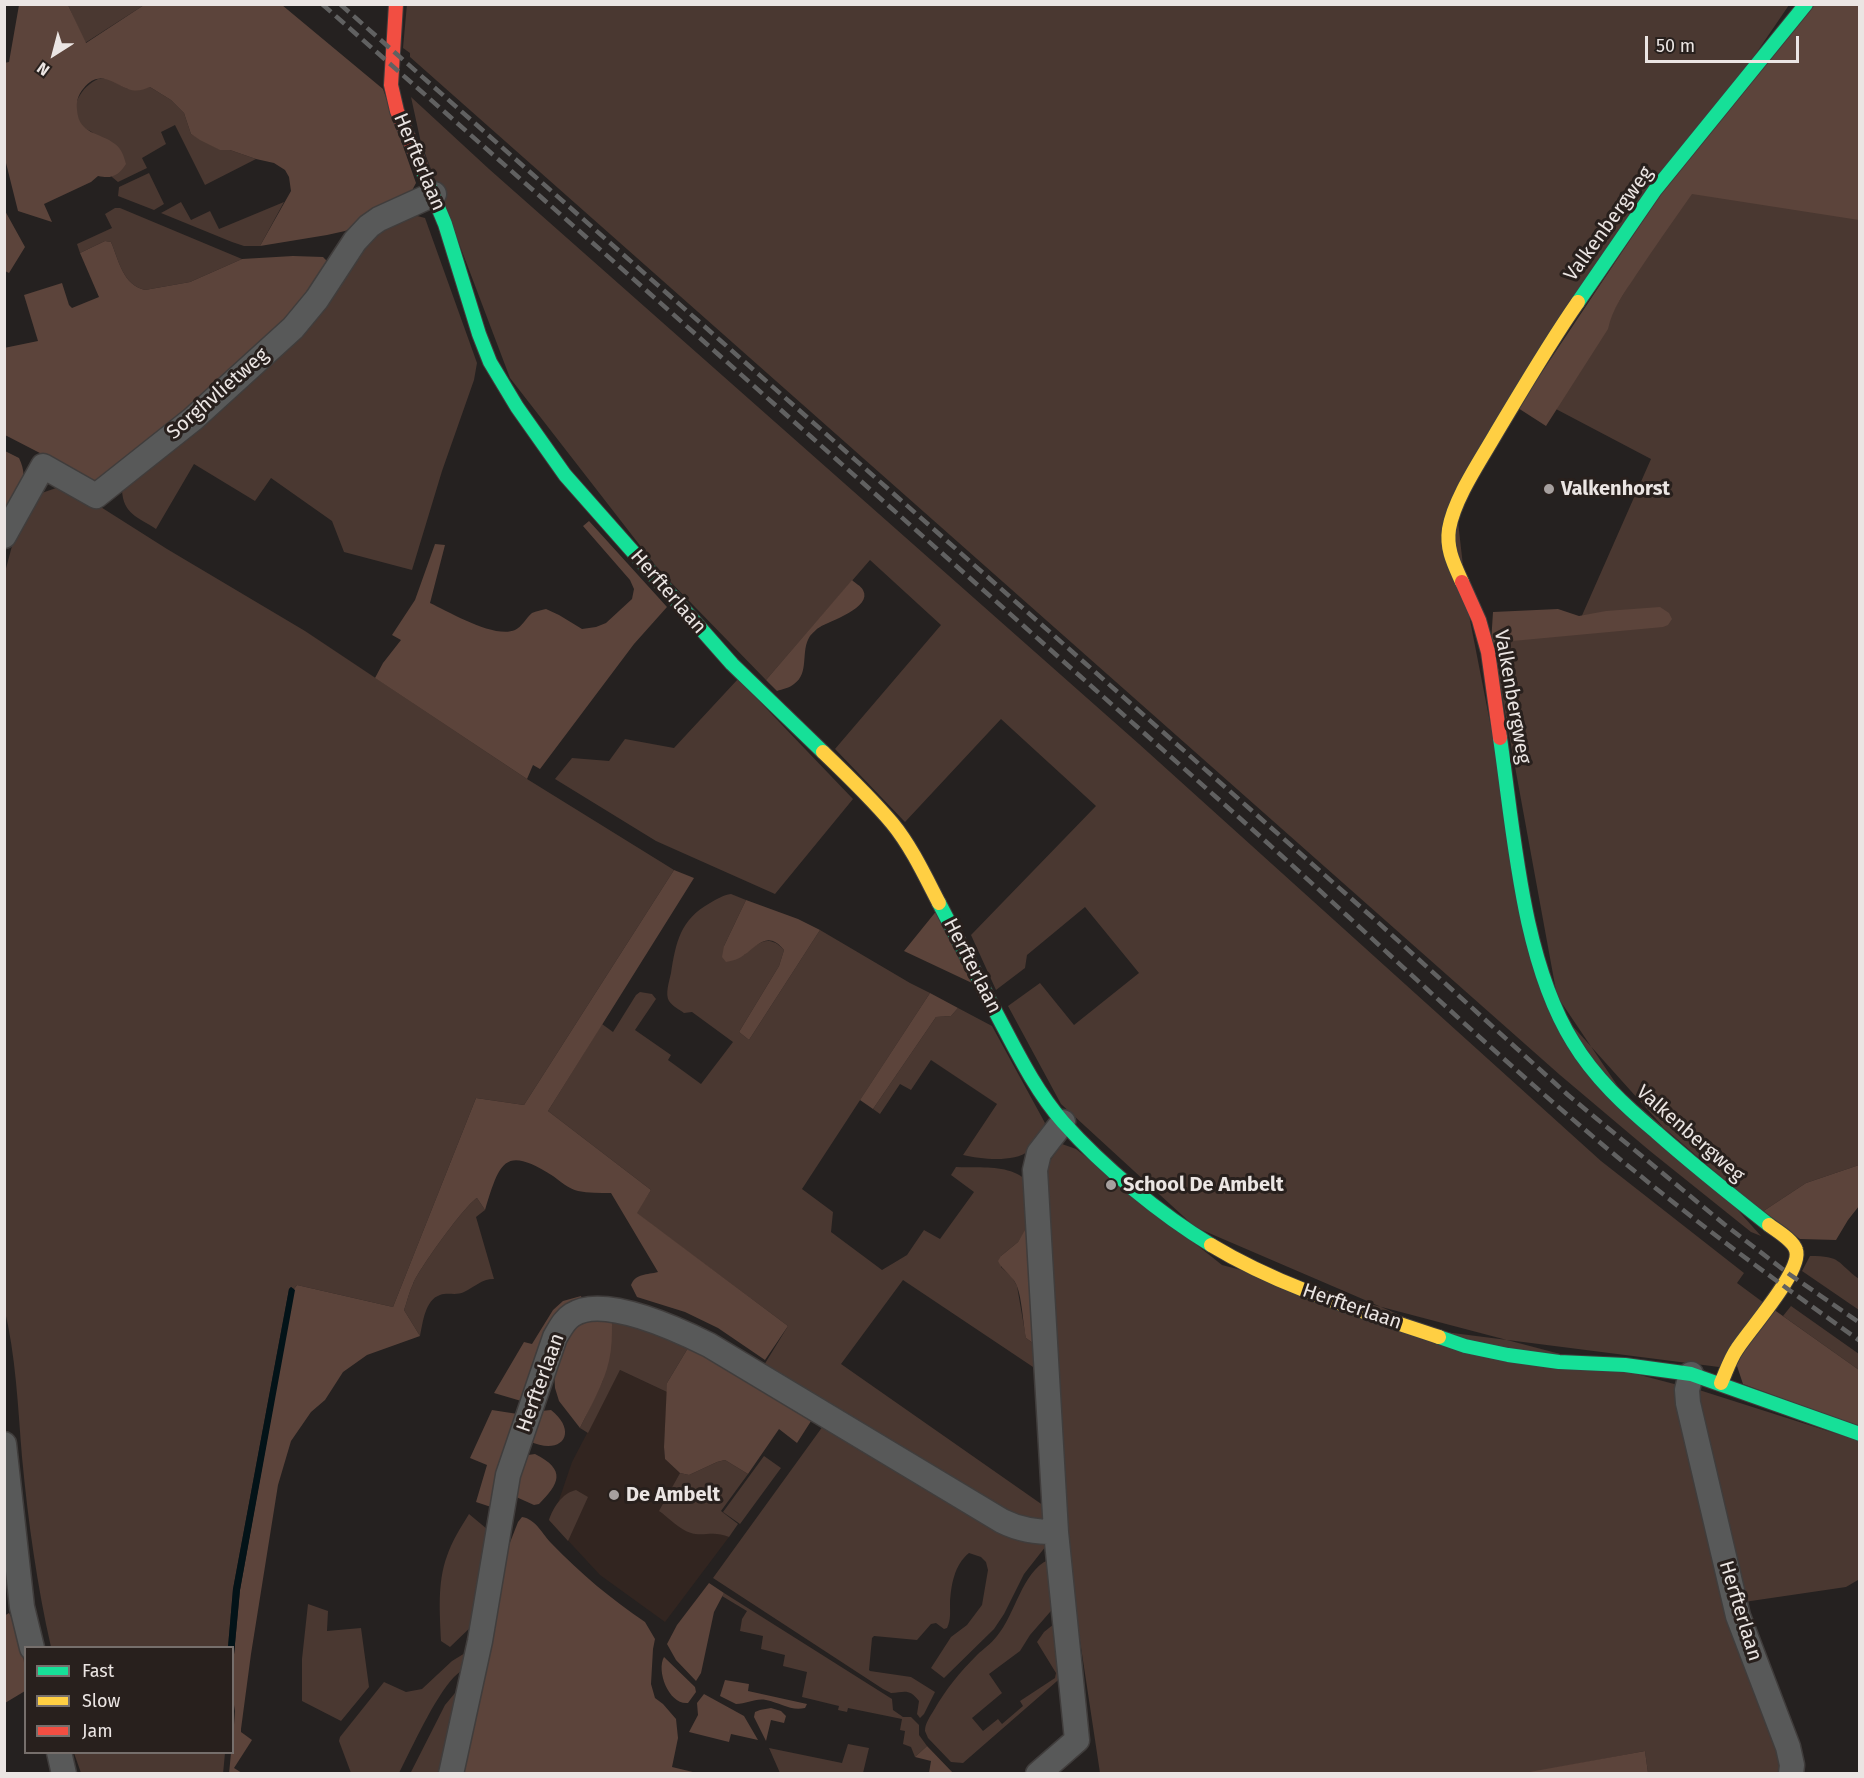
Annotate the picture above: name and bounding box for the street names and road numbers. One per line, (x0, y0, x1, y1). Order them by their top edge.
street label: Herfterlaan (388, 110, 450, 214)
street label: Valkenbergweg (1559, 162, 1659, 286)
street label: Sorghvlietweg (162, 343, 274, 445)
street label: Herfterlaan (625, 545, 711, 639)
street label: Valkenbergweg (1488, 628, 1536, 766)
street label: Herfterlaan (938, 914, 1006, 1018)
street label: Valkenbergweg (1631, 1080, 1749, 1188)
street label: Herfterlaan (1299, 1279, 1405, 1335)
street label: Herfterlaan (512, 1330, 570, 1436)
street label: Herfterlaan (1713, 1558, 1767, 1664)

